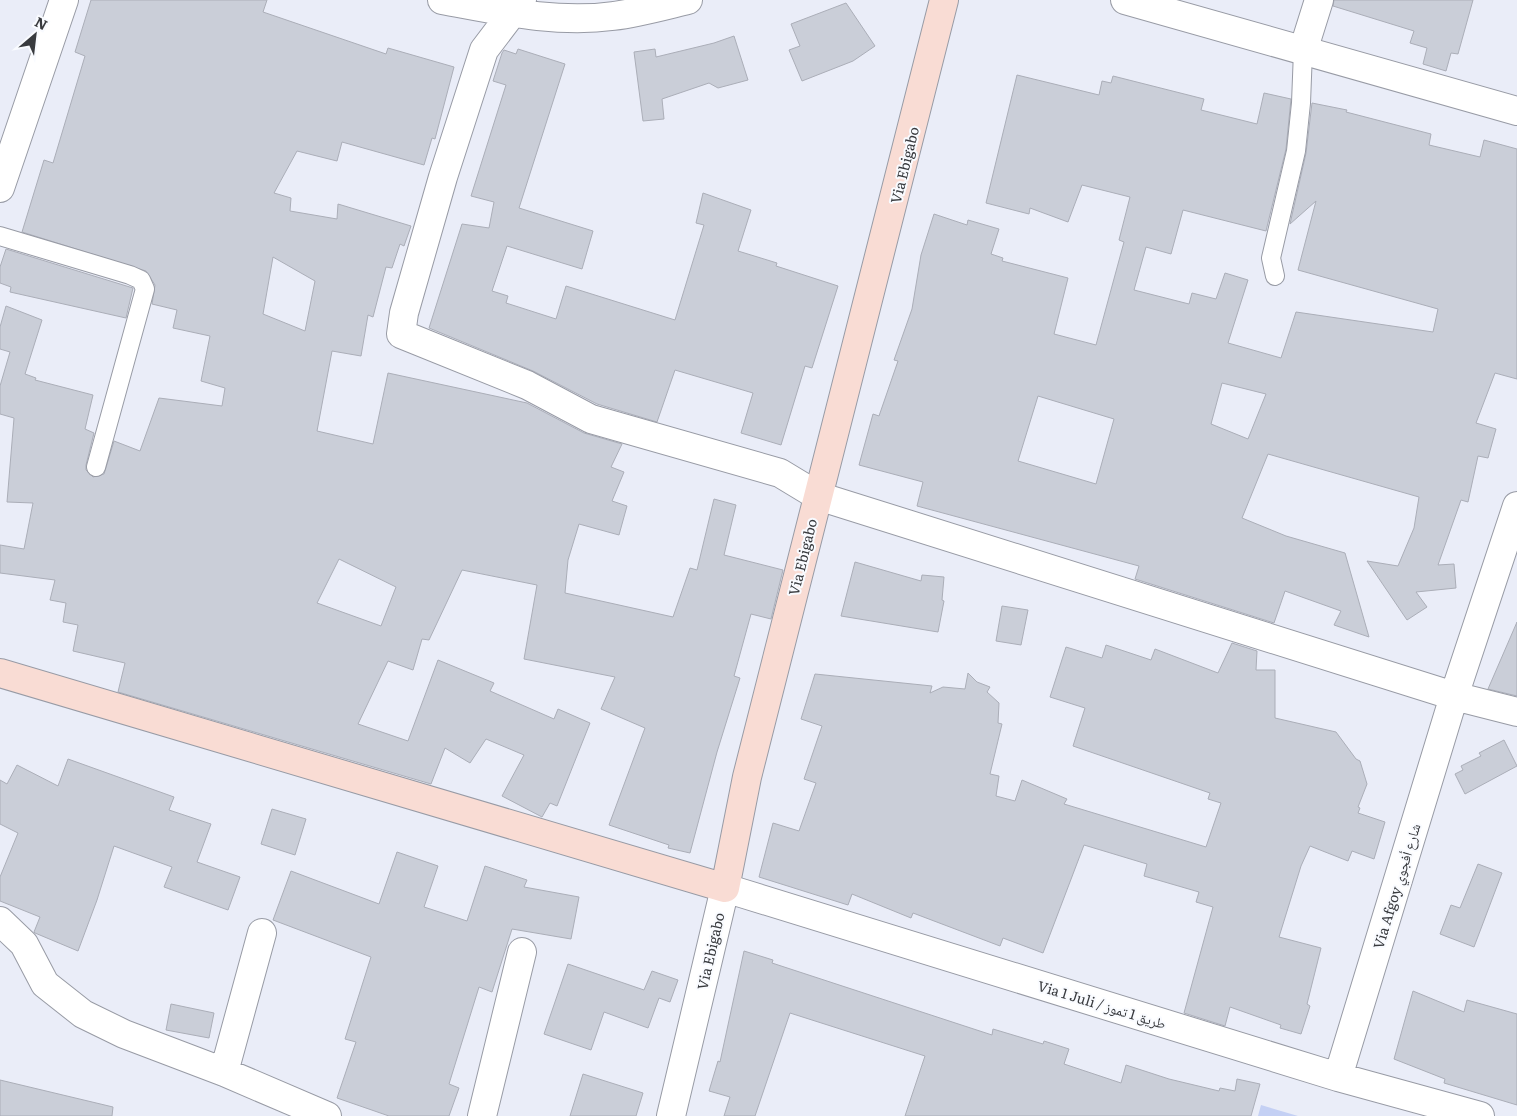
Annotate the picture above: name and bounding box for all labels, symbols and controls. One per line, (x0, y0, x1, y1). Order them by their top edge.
north arrow (10, 10, 60, 60)
text: N (32, 11, 52, 34)
street label: Via Ebigabo (885, 124, 923, 206)
street label: Via Ebigabo (783, 516, 821, 598)
street label: Via Afgoy شارع أفجوي (1367, 821, 1427, 952)
street label: Via Ebigabo (691, 910, 729, 992)
street label: Via 1 Juli / طريق 1 تموز (1035, 975, 1169, 1034)

